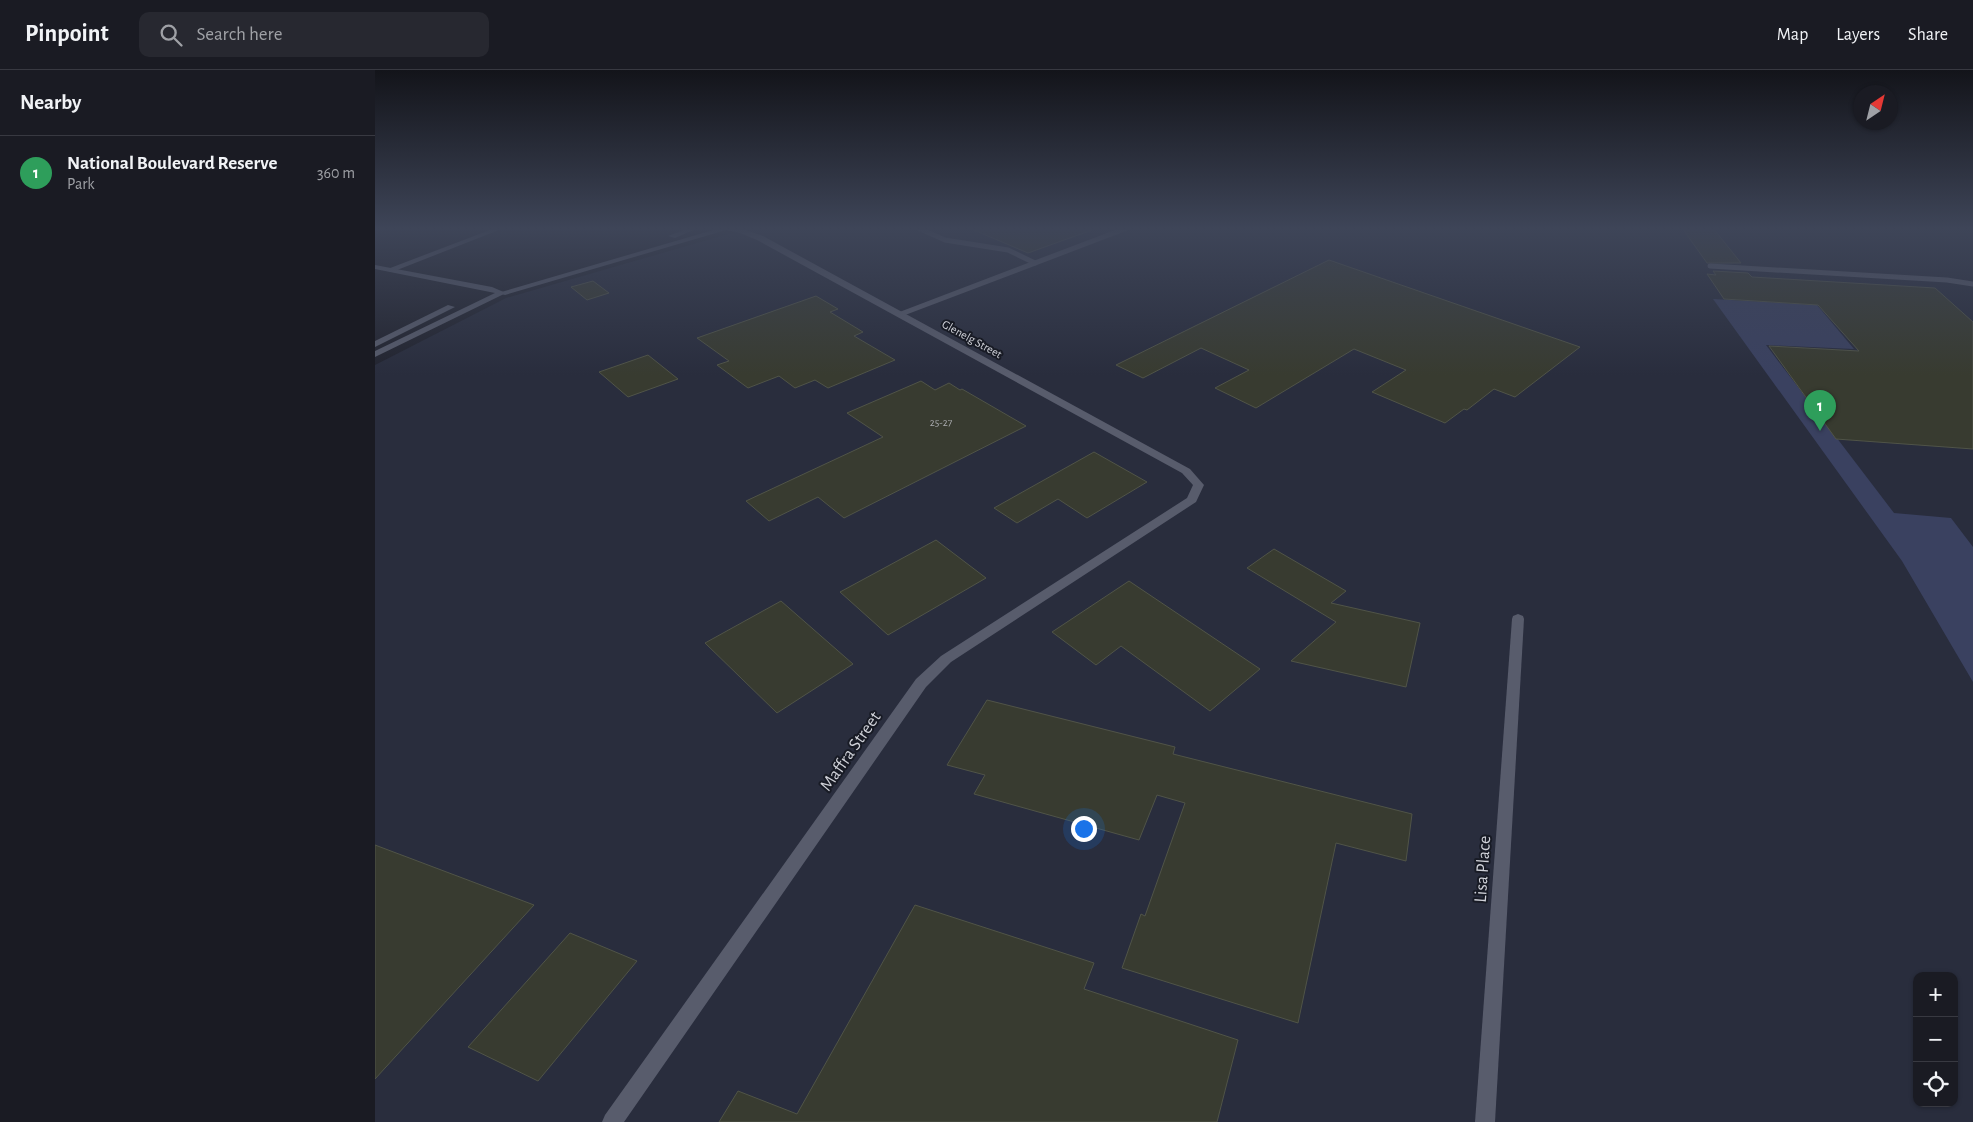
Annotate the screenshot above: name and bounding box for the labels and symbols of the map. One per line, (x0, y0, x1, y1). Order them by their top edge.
north arrow (1853, 85, 1898, 130)
street label: Glenelg Street (940, 318, 1004, 360)
pin: 1 (1804, 390, 1836, 431)
house number: 25-27 (930, 417, 953, 428)
street label: Maffra Street (817, 708, 885, 795)
your location (1071, 816, 1097, 842)
street label: Lisa Place (1472, 835, 1494, 903)

